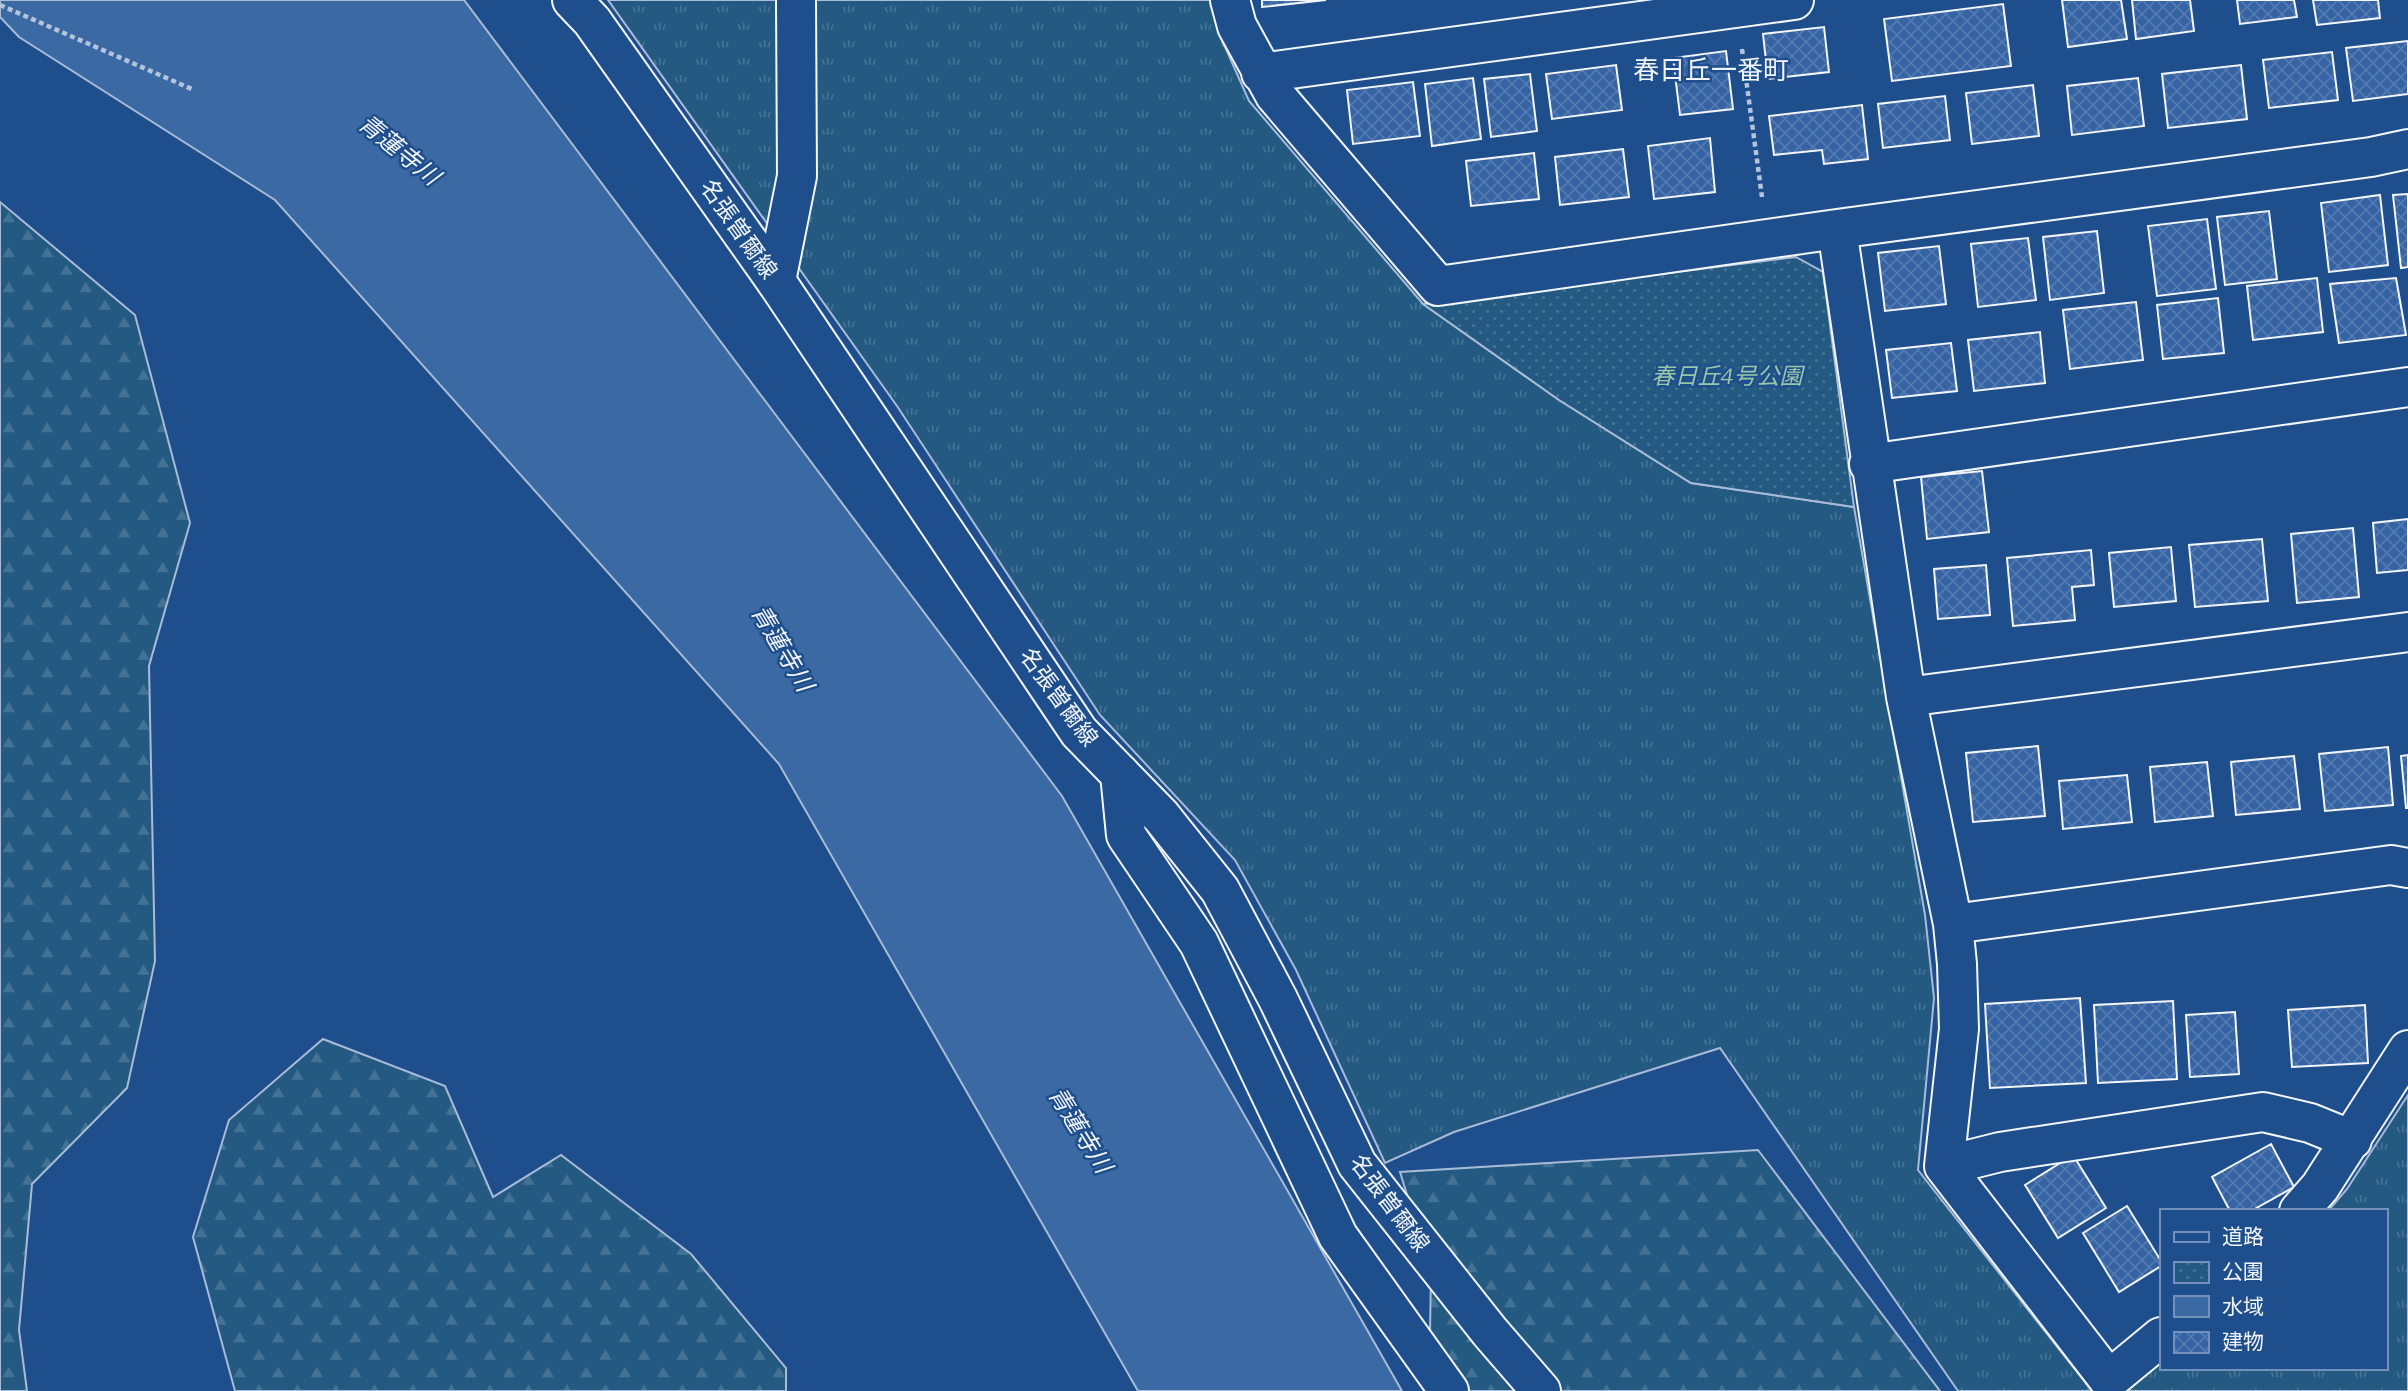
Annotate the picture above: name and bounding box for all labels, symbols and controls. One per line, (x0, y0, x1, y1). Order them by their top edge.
district label: 春日丘一番町 (1633, 55, 1789, 86)
water label: 青蓮寺川 (353, 109, 447, 193)
street label: 名張曽爾線 (695, 174, 783, 284)
park label: 春日丘4号公園 (1652, 362, 1805, 390)
water label: 青蓮寺川 (745, 600, 820, 699)
street label: 名張曽爾線 (1014, 642, 1104, 752)
water label: 青蓮寺川 (1043, 1082, 1119, 1181)
street label: 名張曽爾線 (1344, 1149, 1436, 1257)
legend (2160, 1209, 2387, 1370)
text: 道路 (2222, 1224, 2264, 1250)
text: 公園 (2222, 1259, 2264, 1285)
text: 水域 (2222, 1294, 2264, 1320)
text: 建物 (2222, 1329, 2264, 1355)

